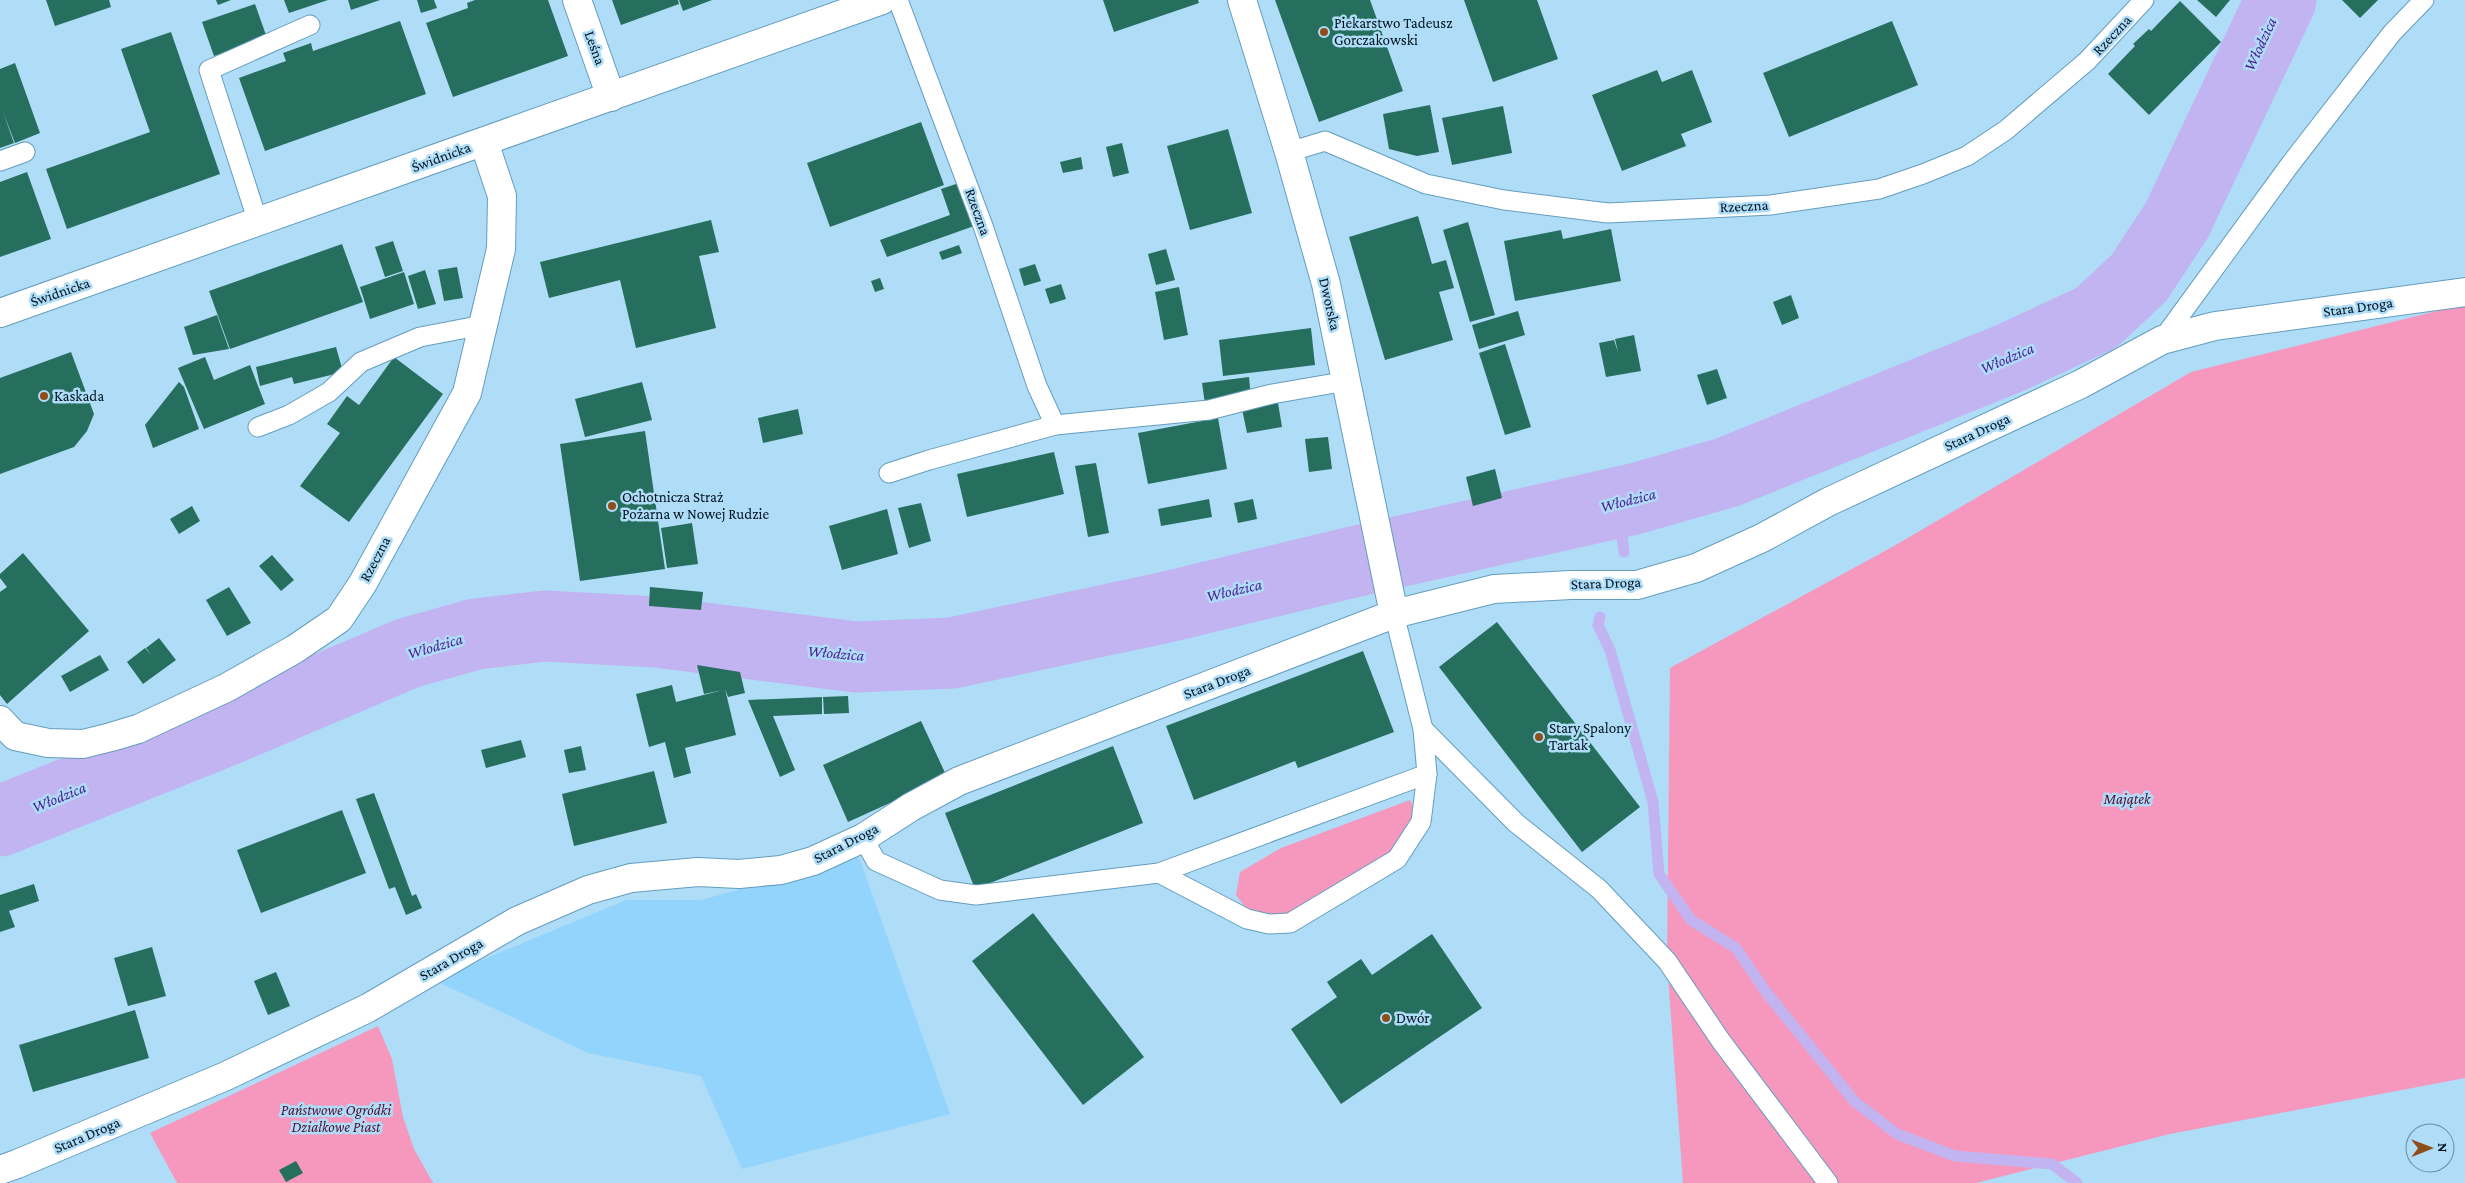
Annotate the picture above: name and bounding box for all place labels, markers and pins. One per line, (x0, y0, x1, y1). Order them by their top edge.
place label: Piekarstwo Tadeusz Gorczakowski (1334, 15, 1453, 48)
marker: Piekarstwo Tadeusz Gorczakowski (1318, 26, 1330, 38)
place label: Kaskada (54, 388, 104, 404)
marker: Kaskada (38, 390, 50, 402)
place label: Ochotnicza Straż Pożarna w Nowej Rudzie (622, 489, 769, 523)
marker: Ochotnicza Straż Pożarna w Nowej Rudzie (606, 500, 618, 512)
place label: Stary Spalony Tartak (1549, 720, 1631, 753)
marker: Stary Spalony Tartak (1533, 731, 1545, 743)
place label: Dwór (1396, 1010, 1430, 1026)
marker: Dwór (1380, 1012, 1392, 1024)

